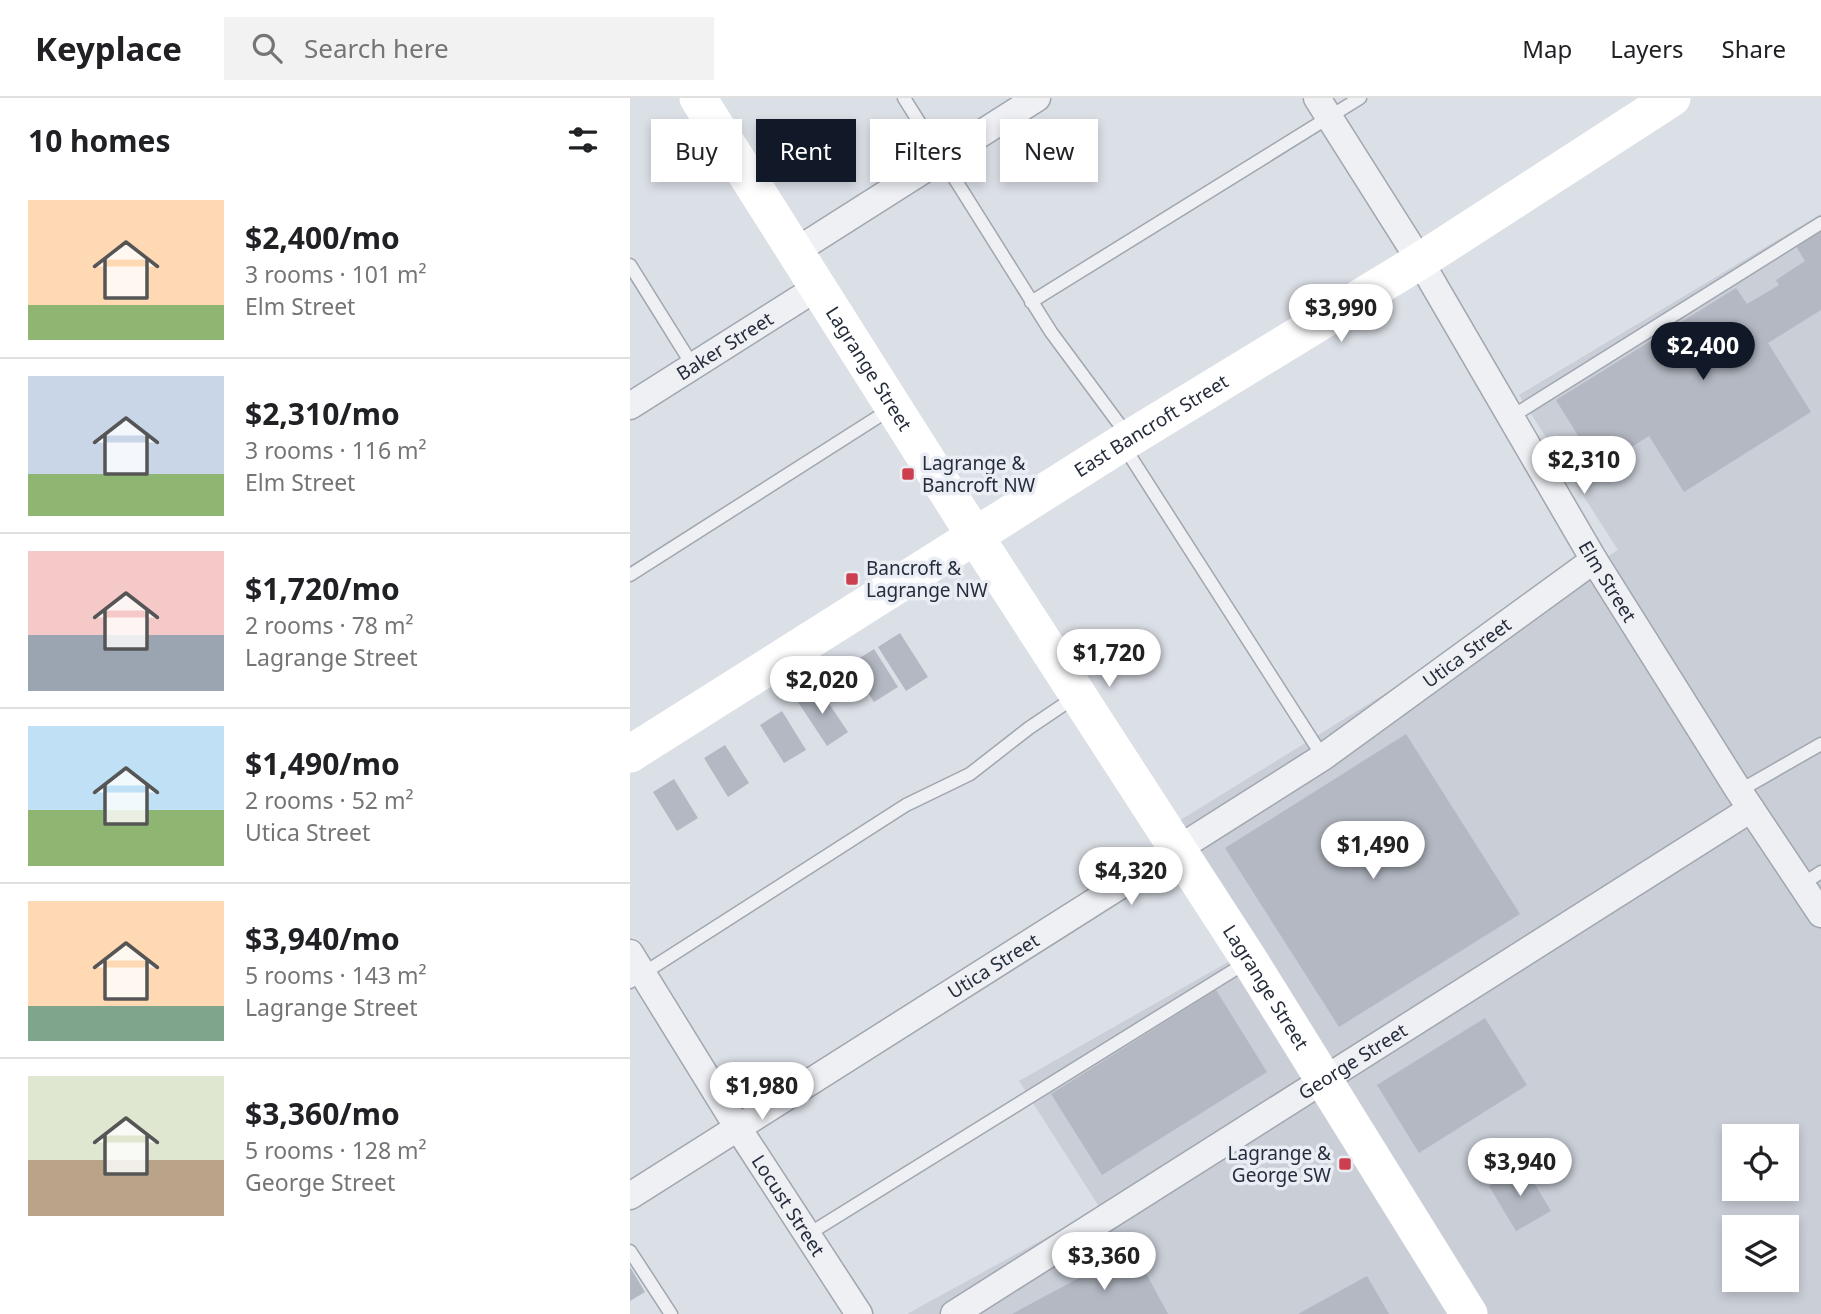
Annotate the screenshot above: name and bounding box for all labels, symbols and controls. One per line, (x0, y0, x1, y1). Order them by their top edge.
search box (224, 17, 714, 80)
text: Keyplace (35, 26, 182, 71)
icon: search (248, 29, 286, 67)
text: Search here (304, 30, 449, 66)
text: Map (1522, 32, 1572, 65)
text: Layers (1610, 32, 1684, 65)
text: Share (1722, 32, 1786, 65)
chip: Buy (651, 119, 742, 182)
chip: Rent (756, 119, 856, 182)
chip: Filters (870, 119, 986, 182)
chip: New (1000, 119, 1098, 182)
text: 10 homes (28, 120, 171, 161)
icon: filters (564, 121, 602, 159)
text: $2,400/mo (245, 217, 400, 258)
icon: home (84, 228, 168, 312)
text: 3 rooms · 101 m² (245, 258, 427, 290)
pin: $3,990 (1284, 285, 1398, 344)
text: Elm Street (245, 290, 355, 322)
text: $3,990 (1305, 291, 1377, 323)
street label: Lagrange Street (820, 301, 918, 436)
street label: Baker Street (671, 306, 778, 386)
pin: $2,400 (1646, 322, 1760, 382)
text: $2,400 (1667, 329, 1739, 361)
street label: East Bancroft Street (1069, 368, 1233, 483)
text: $2,310/mo (245, 393, 400, 434)
icon: home (84, 404, 168, 488)
text: 3 rooms · 116 m² (245, 434, 427, 466)
pin: $2,310 (1527, 436, 1641, 496)
text: $2,310 (1548, 443, 1620, 475)
place label: Lagrange & Bancroft NW (922, 450, 1036, 498)
text: Elm Street (245, 466, 355, 498)
marker: Lagrange & Bancroft NW (900, 466, 916, 482)
street label: Elm Street (1573, 536, 1643, 627)
place label: Bancroft & Lagrange NW (866, 555, 988, 603)
text: $1,720/mo (245, 568, 400, 609)
marker: Bancroft & Lagrange NW (844, 571, 860, 587)
icon: home (84, 579, 168, 663)
text: 2 rooms · 78 m² (245, 609, 414, 641)
street label: Utica Street (1417, 612, 1516, 693)
pin: $1,720 (1052, 630, 1166, 689)
text: $1,720 (1073, 636, 1145, 668)
text: Lagrange Street (245, 641, 418, 673)
pin: $2,020 (765, 656, 879, 716)
text: $2,020 (786, 663, 858, 695)
text: $1,490/mo (245, 743, 400, 784)
icon: home (84, 754, 168, 838)
text: 2 rooms · 52 m² (245, 784, 414, 816)
text: Utica Street (245, 816, 370, 848)
pin: $1,490 (1316, 822, 1430, 881)
text: $1,490 (1337, 828, 1409, 860)
pin: $4,320 (1074, 848, 1188, 907)
text: $4,320 (1095, 854, 1167, 886)
text: $3,940/mo (245, 918, 400, 959)
street label: Lagrange Street (1217, 920, 1315, 1055)
street label: Utica Street (943, 927, 1044, 1005)
icon: home (84, 929, 168, 1013)
text: 5 rooms · 143 m² (245, 959, 427, 991)
text: Lagrange Street (245, 991, 418, 1023)
street label: George Street (1293, 1017, 1412, 1106)
pin: $1,980 (705, 1062, 819, 1122)
text: $1,980 (726, 1069, 798, 1101)
text: $3,360/mo (245, 1093, 400, 1134)
icon: home (84, 1104, 168, 1188)
map controls (1722, 1124, 1799, 1292)
button: locate (1722, 1124, 1799, 1201)
text: 5 rooms · 128 m² (245, 1134, 427, 1166)
pin: $3,940 (1463, 1138, 1577, 1198)
place label: Lagrange & George SW (1228, 1140, 1331, 1188)
text: $3,940 (1484, 1145, 1556, 1177)
street label: Locust Street (746, 1150, 831, 1261)
marker: Lagrange & George SW (1337, 1156, 1353, 1172)
text: George Street (245, 1166, 395, 1198)
button: layers (1722, 1215, 1799, 1292)
pin: $3,360 (1047, 1232, 1161, 1292)
text: $3,360 (1068, 1239, 1140, 1271)

